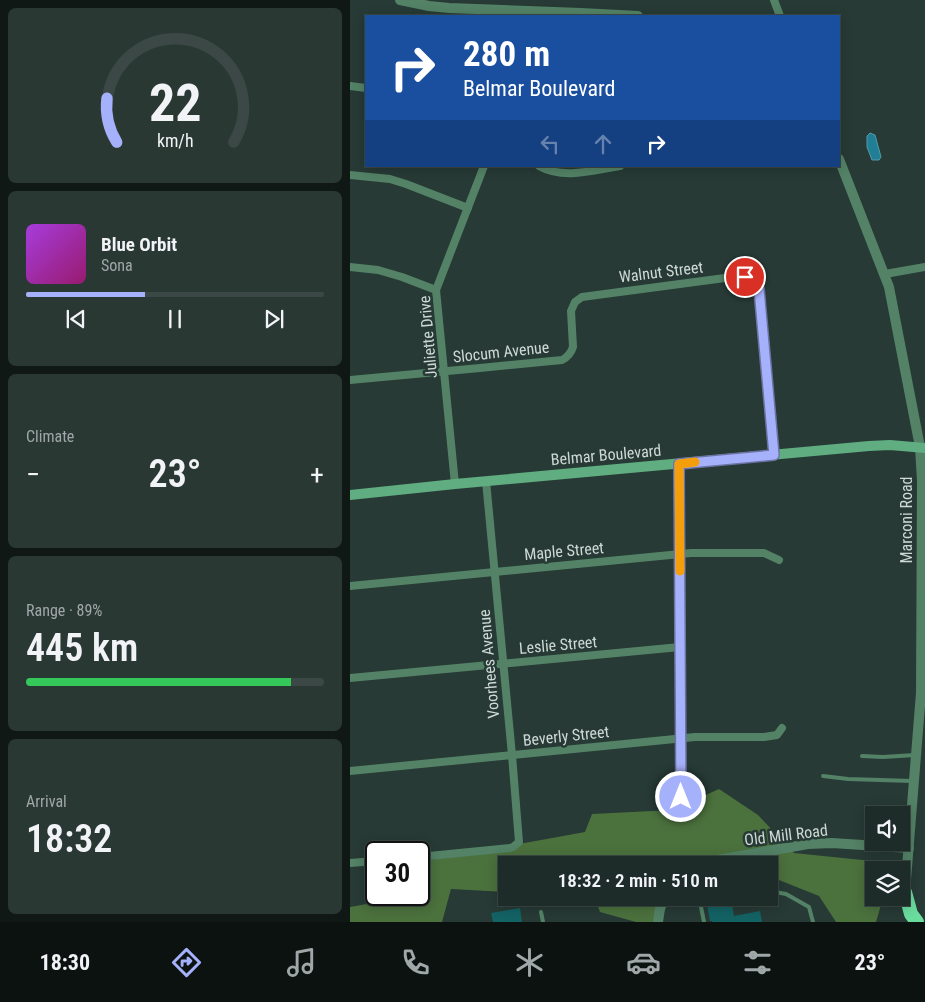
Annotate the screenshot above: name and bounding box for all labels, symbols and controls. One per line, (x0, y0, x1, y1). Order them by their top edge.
text: 280 m (463, 34, 550, 75)
icon: right (380, 35, 445, 100)
text: 22 (149, 73, 201, 134)
text: Belmar Boulevard (463, 76, 615, 101)
text: km/h (157, 130, 193, 151)
icon: left (536, 130, 564, 158)
icon: ahead (589, 130, 617, 158)
icon: right (642, 130, 670, 158)
text: Blue Orbit (101, 233, 177, 256)
text: Sona (101, 256, 133, 275)
pin (724, 256, 766, 298)
street label: Walnut Street (618, 257, 704, 287)
icon: arrive (731, 263, 759, 291)
street label: Juliette Drive (415, 295, 441, 379)
icon: previous (62, 305, 90, 333)
icon: pause (161, 305, 189, 333)
icon: next (260, 305, 288, 333)
street label: Slocum Avenue (452, 337, 550, 367)
text: Climate (26, 427, 74, 446)
street label: Belmar Boulevard (550, 441, 662, 469)
text: 23° (149, 452, 201, 496)
text: − (26, 458, 40, 491)
text: + (310, 458, 324, 491)
street label: Marconi Road (897, 476, 916, 564)
street label: Maple Street (523, 538, 605, 564)
text: Range · 89% (26, 601, 102, 620)
street label: Voorhees Avenue (475, 609, 503, 719)
text: 445 km (26, 626, 138, 670)
street label: Leslie Street (518, 632, 598, 658)
street label: Beverly Street (522, 722, 610, 750)
position arrow (654, 770, 706, 822)
text: Arrival (26, 792, 67, 811)
map controls (865, 806, 910, 906)
button: sound (865, 806, 910, 851)
text: 18:32 (26, 817, 112, 861)
street label: Old Mill Road (743, 820, 829, 850)
speed limit sign: 30 (365, 841, 430, 906)
button: layers (865, 861, 910, 906)
text: 18:32 · 2 min · 510 m (558, 869, 718, 892)
icon: directions (169, 945, 204, 980)
icon: music (284, 945, 319, 980)
icon: phone (398, 945, 433, 980)
icon: climate (512, 945, 547, 980)
icon: car (626, 945, 661, 980)
icon: filters (740, 945, 775, 980)
text: 18:30 (40, 950, 90, 975)
text: 23° (855, 950, 885, 975)

